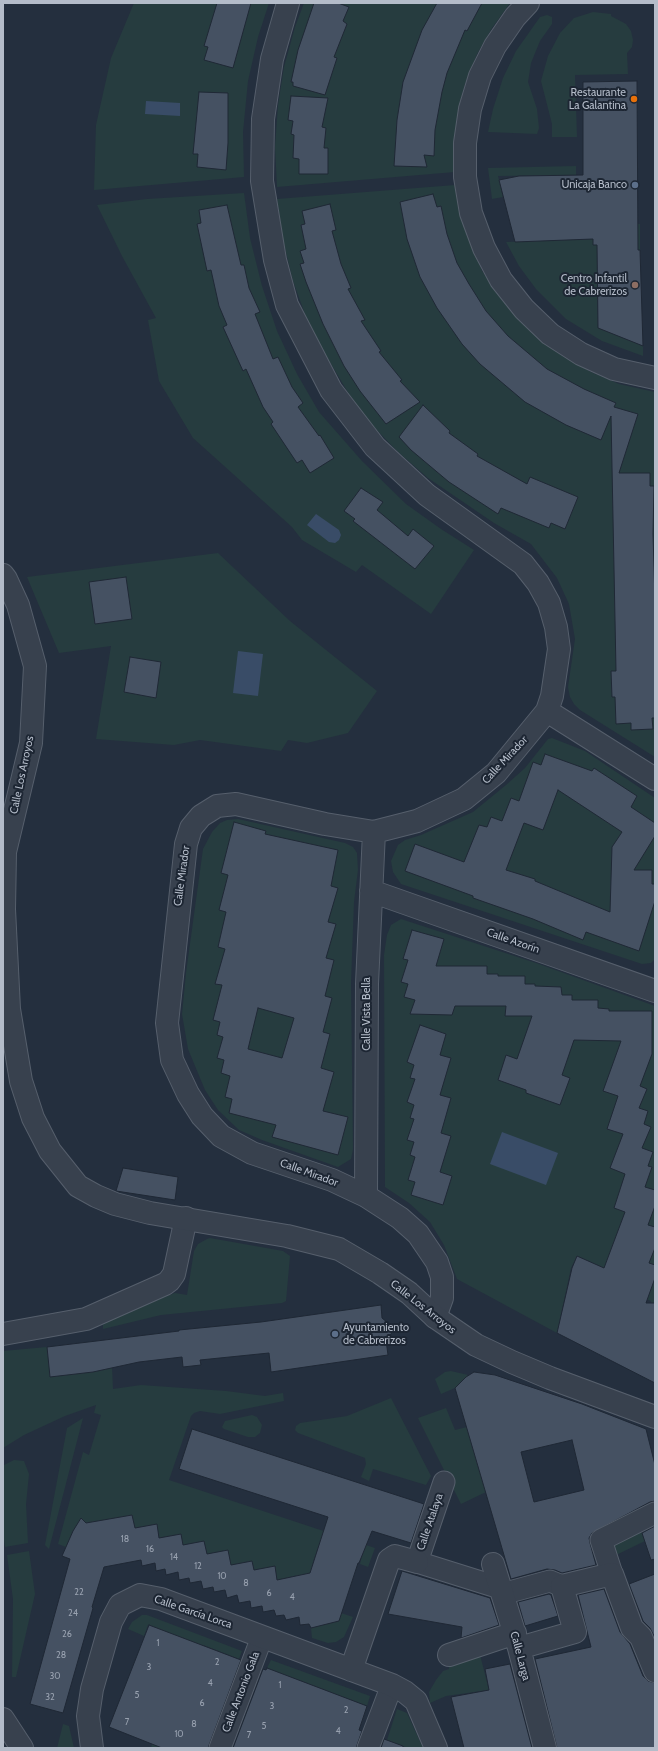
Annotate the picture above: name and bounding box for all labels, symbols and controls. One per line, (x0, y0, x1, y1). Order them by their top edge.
place label: Restaurante La Galantina (569, 86, 626, 112)
marker: Restaurante La Galantina (629, 94, 639, 104)
place label: Unicaja Banco (561, 178, 627, 192)
marker: Unicaja Banco (630, 180, 640, 190)
place label: Centro Infantil de Cabrerizos (561, 272, 627, 298)
marker: Centro Infantil de Cabrerizos (630, 280, 640, 290)
street label: Calle Mirador (479, 733, 531, 787)
street label: Calle Los Arroyos (7, 735, 37, 815)
street label: Calle Mirador (171, 845, 193, 907)
street label: Calle Azorín (485, 926, 541, 956)
street label: Calle Vista Bella (360, 977, 374, 1051)
street label: Calle Mirador (278, 1156, 340, 1190)
street label: Calle Los Arroyos (388, 1277, 458, 1337)
place label: Ayuntamiento de Cabrerizos (343, 1321, 409, 1347)
marker: Ayuntamiento de Cabrerizos (330, 1329, 340, 1339)
street label: Calle Atalaya (414, 1492, 446, 1552)
house number: 18 (121, 1534, 129, 1544)
house number: 16 (146, 1544, 154, 1554)
house number: 14 (170, 1552, 178, 1562)
house number: 12 (194, 1561, 202, 1571)
house number: 10 (217, 1571, 227, 1581)
house number: 8 (243, 1578, 249, 1588)
house number: 22 (74, 1587, 84, 1597)
house number: 6 (266, 1588, 272, 1598)
house number: 4 (289, 1592, 295, 1602)
street label: Calle García Lorca (152, 1593, 234, 1631)
house number: 24 (68, 1608, 78, 1618)
house number: 26 (62, 1629, 72, 1639)
street label: Calle Larga (507, 1630, 533, 1682)
house number: 1 (157, 1638, 159, 1648)
house number: 28 (56, 1650, 66, 1660)
street label: Calle Antonio Gala (220, 1650, 262, 1734)
house number: 2 (215, 1657, 219, 1667)
house number: 3 (147, 1662, 151, 1672)
house number: 30 (49, 1671, 61, 1681)
house number: 4 (207, 1678, 213, 1688)
house number: 1 (279, 1680, 281, 1690)
house number: 5 (135, 1690, 139, 1700)
house number: 32 (45, 1692, 55, 1702)
house number: 6 (199, 1698, 205, 1708)
house number: 3 (270, 1701, 274, 1711)
house number: 2 (344, 1705, 348, 1715)
house number: 7 (125, 1717, 129, 1727)
house number: 8 (191, 1719, 197, 1729)
house number: 5 (262, 1721, 266, 1731)
house number: 4 (335, 1726, 341, 1736)
house number: 10 (174, 1729, 184, 1739)
house number: 7 (247, 1730, 251, 1740)

